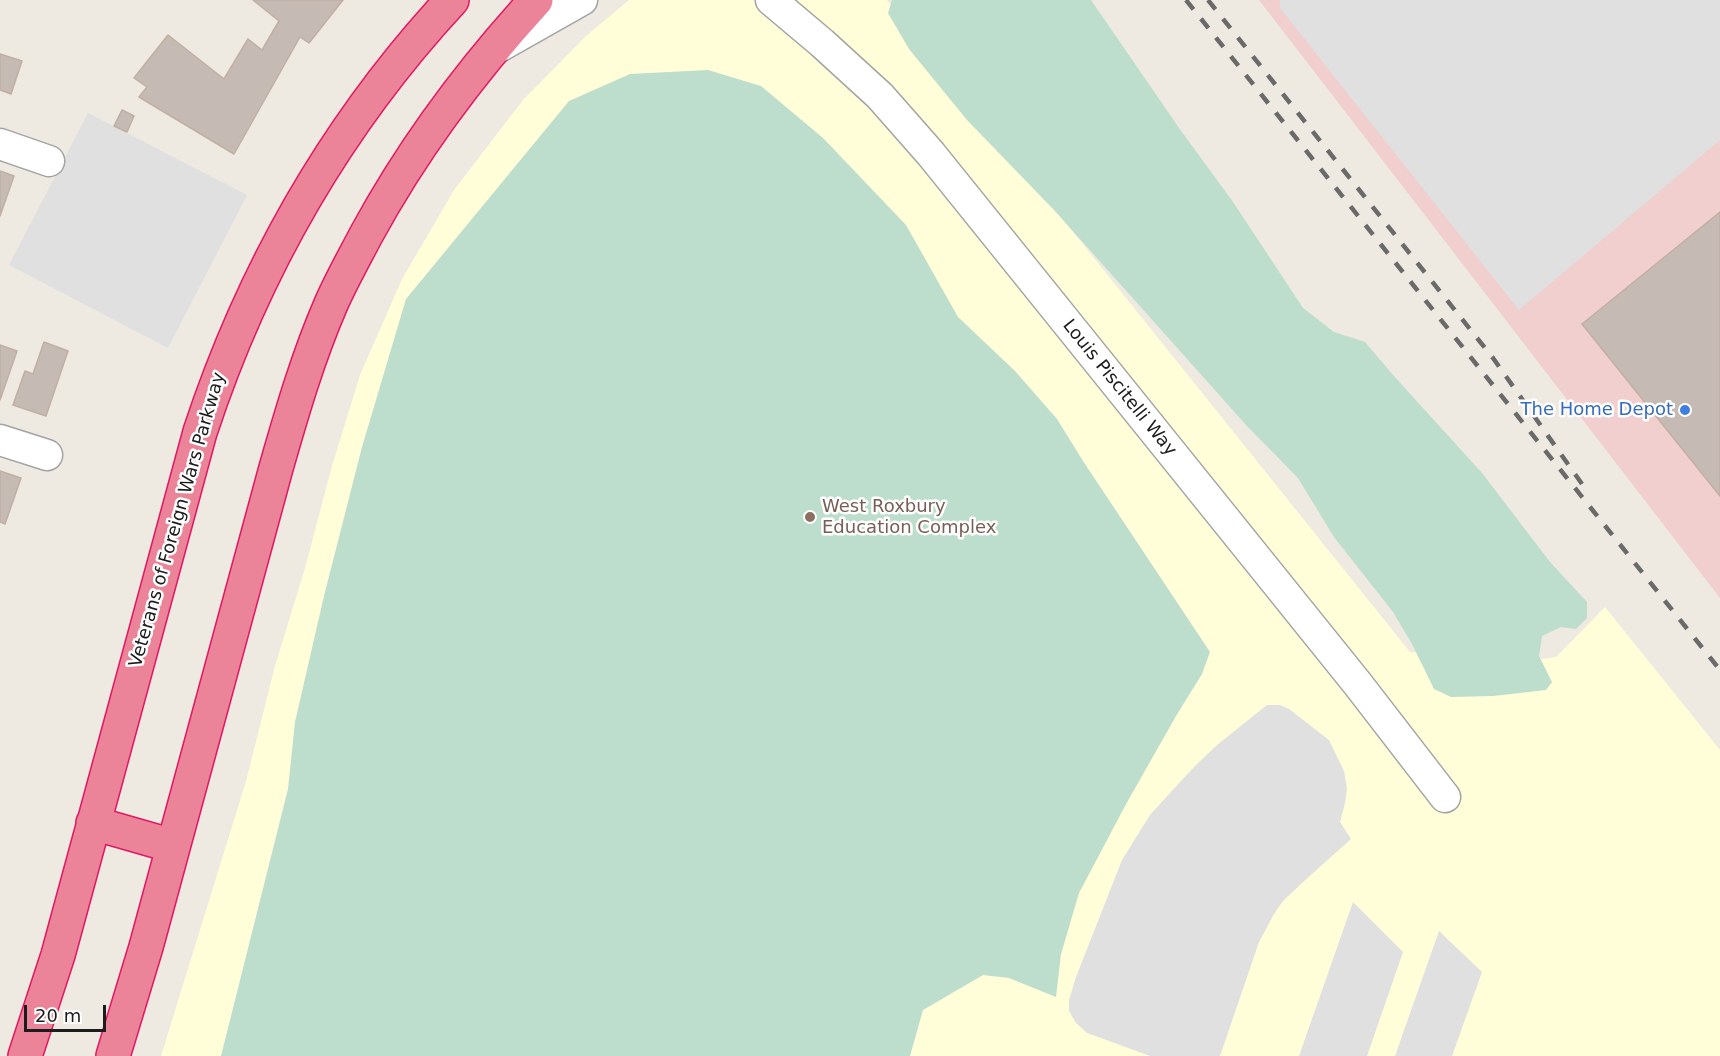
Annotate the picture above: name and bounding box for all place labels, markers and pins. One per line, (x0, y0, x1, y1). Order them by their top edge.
place label: The Home Depot (1520, 399, 1673, 421)
marker: The Home Depot (1678, 403, 1692, 417)
place label: West Roxbury Education Complex (822, 496, 996, 538)
marker: West Roxbury Education Complex (803, 510, 817, 524)

